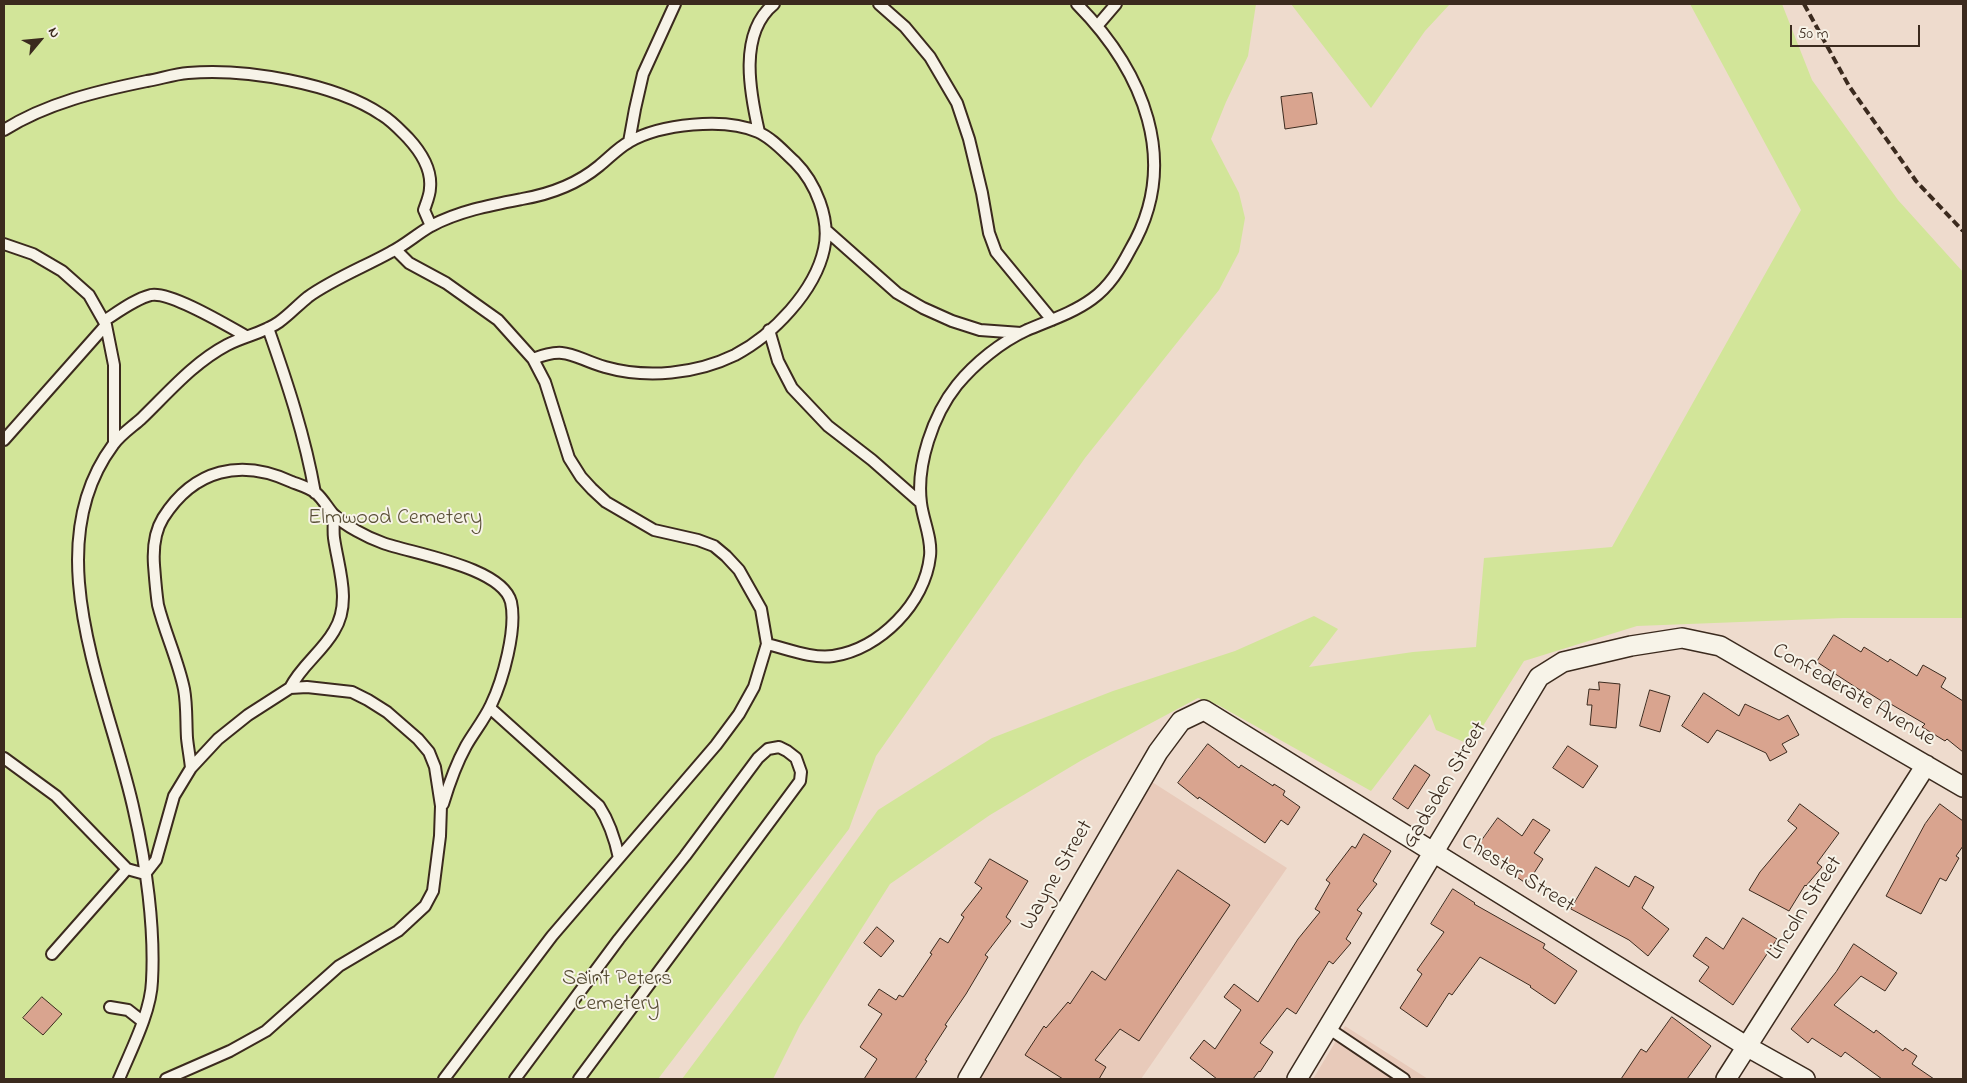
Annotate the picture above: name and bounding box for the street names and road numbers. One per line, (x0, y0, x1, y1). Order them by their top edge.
street label: Confederate Avenue (1767, 639, 1939, 753)
street label: Gadsden Street (1398, 718, 1494, 854)
street label: Wayne Street (1016, 816, 1100, 936)
street label: Chester Street (1455, 830, 1579, 920)
street label: Lincoln Street (1763, 852, 1849, 966)

